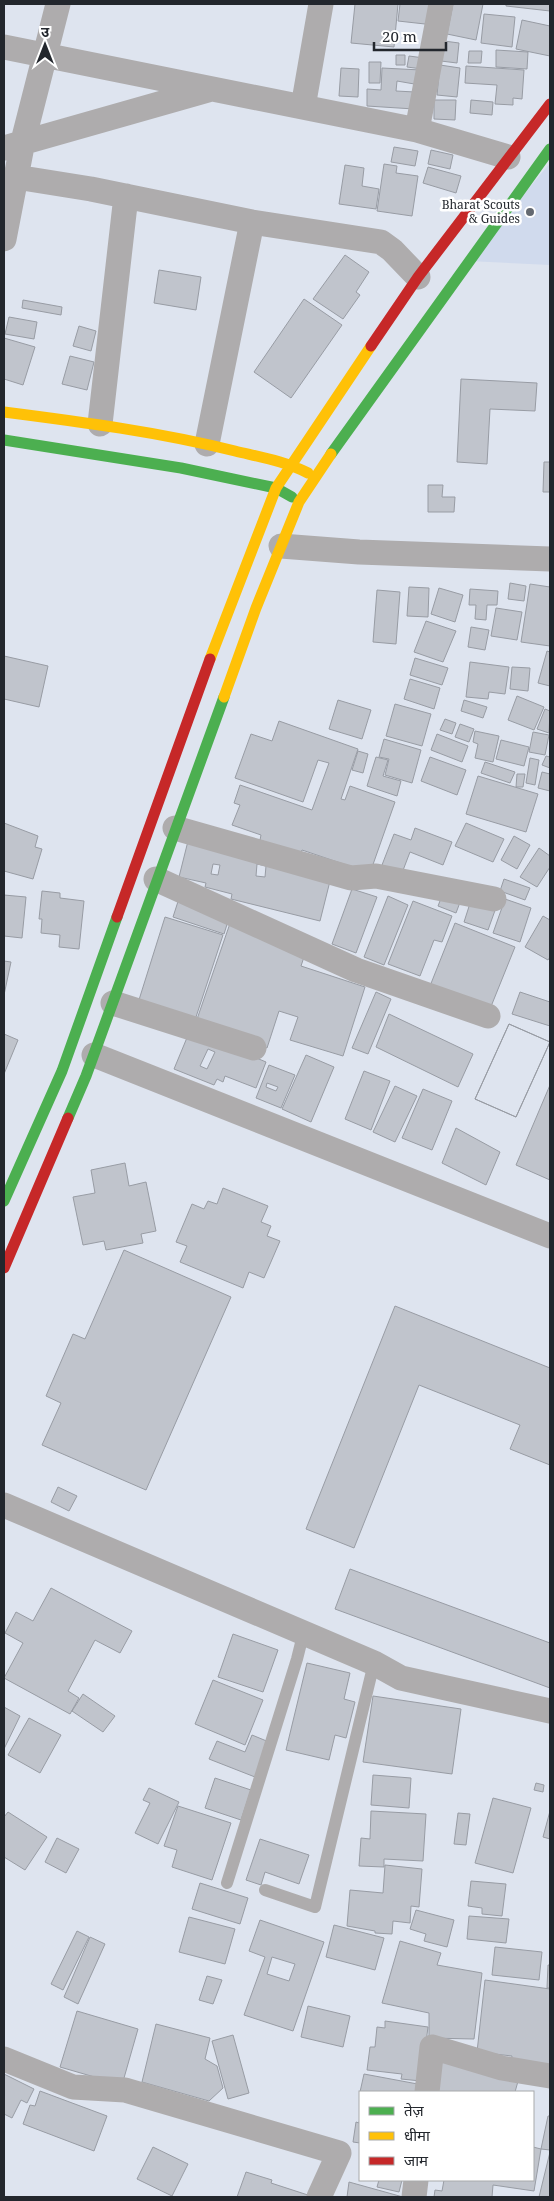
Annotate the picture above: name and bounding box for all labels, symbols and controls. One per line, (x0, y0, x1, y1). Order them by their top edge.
north arrow (20, 20, 70, 70)
scale bar (374, 20, 446, 52)
text: उ (41, 22, 50, 41)
text: 20 m (382, 26, 417, 46)
place label: Bharat Scouts & Guides (442, 196, 520, 227)
marker: Bharat Scouts & Guides (524, 206, 536, 218)
legend (359, 2091, 534, 2181)
text: तेज़ (404, 2100, 425, 2120)
text: धीमा (404, 2125, 431, 2145)
text: जाम (404, 2150, 429, 2170)

